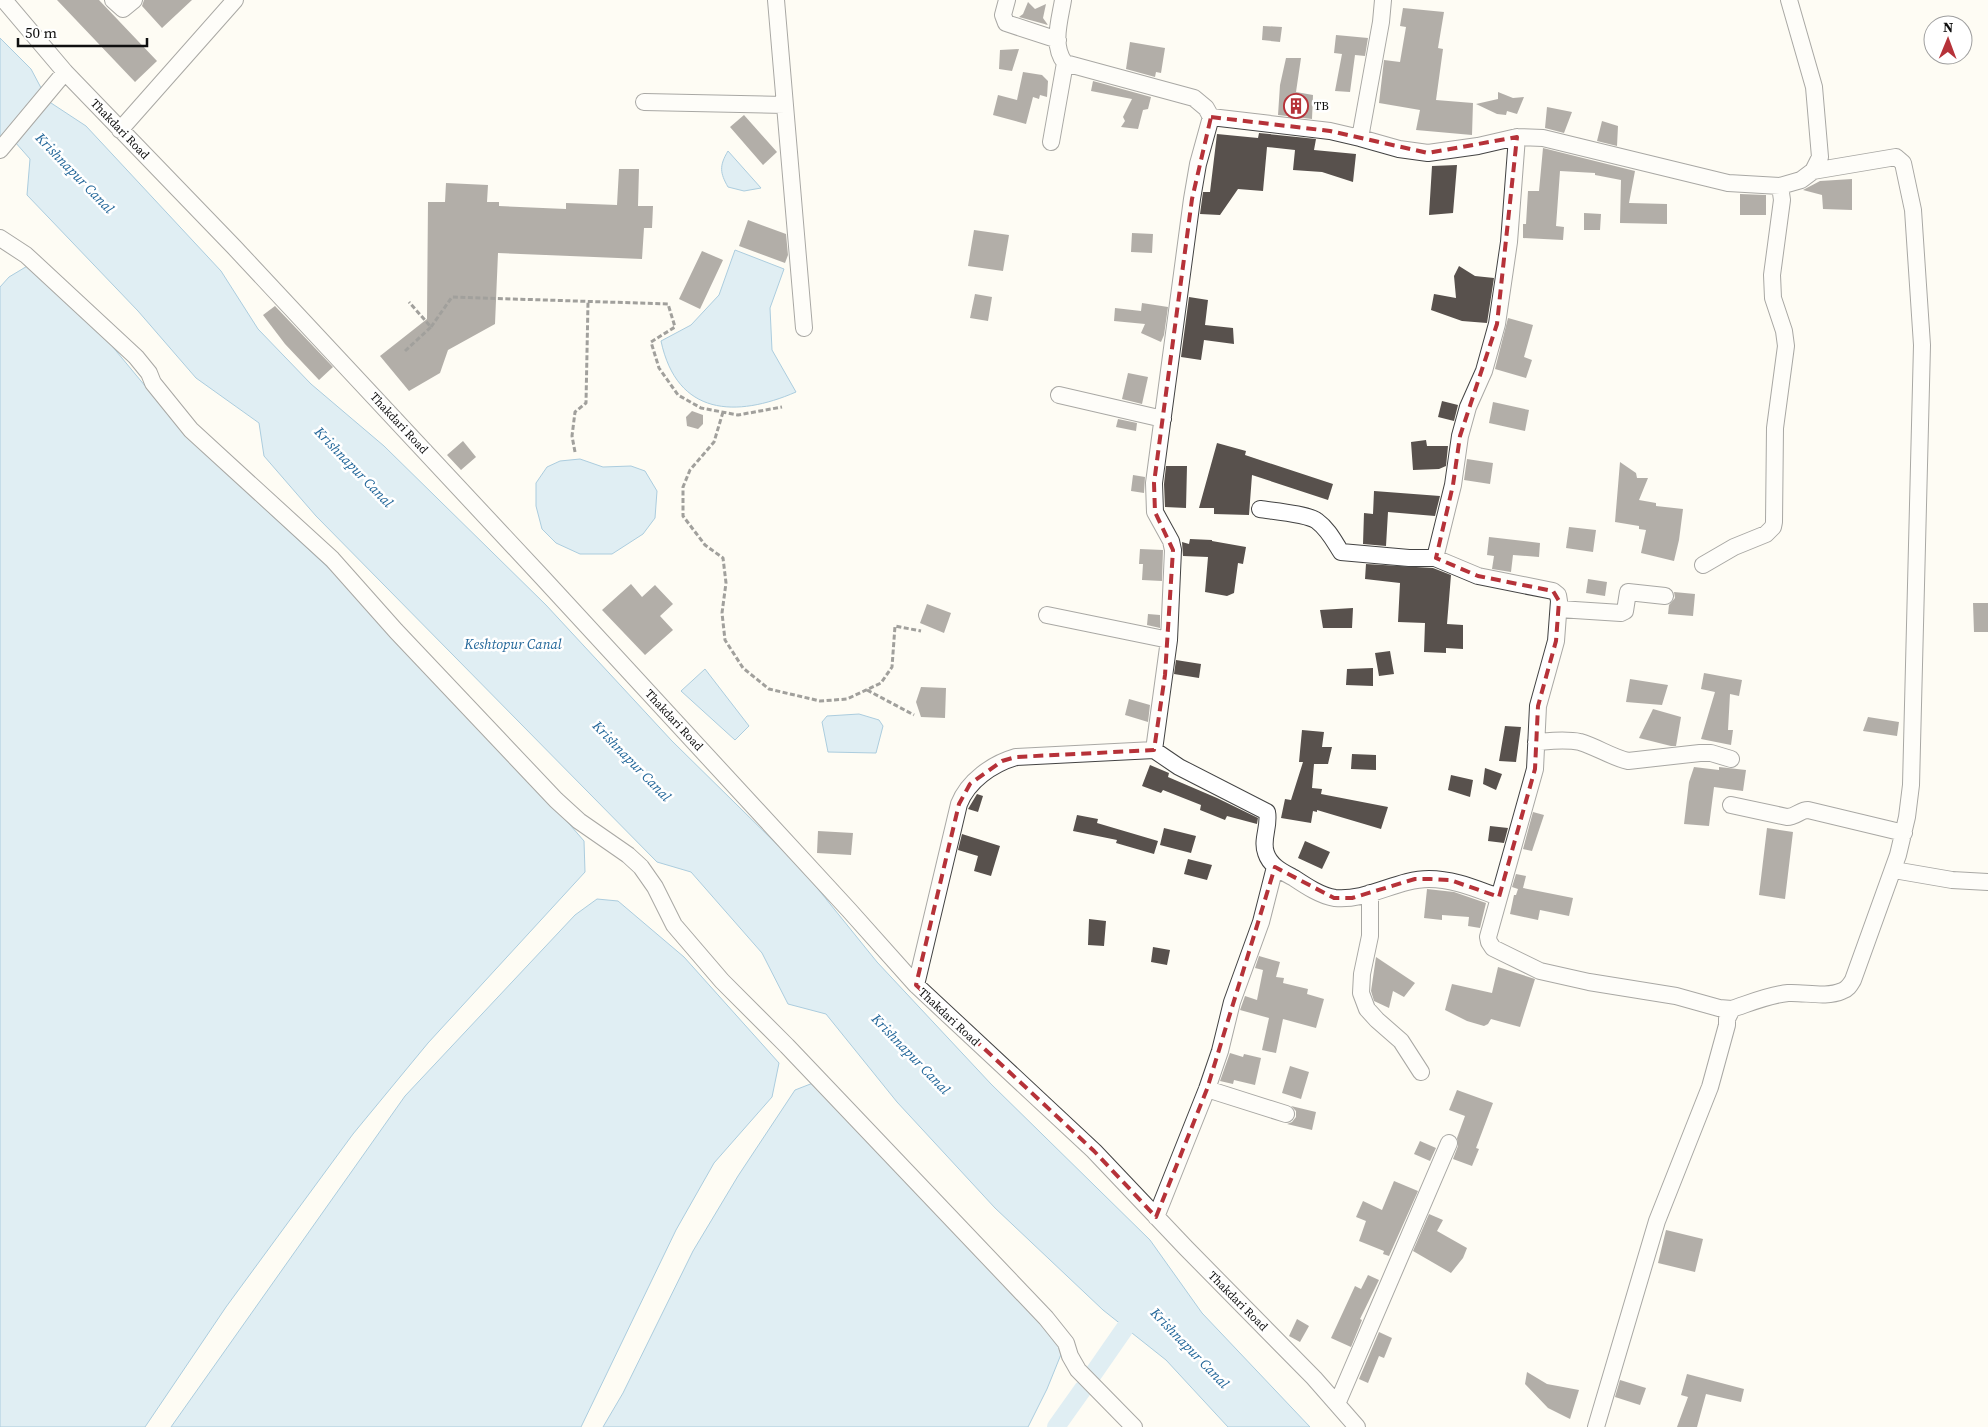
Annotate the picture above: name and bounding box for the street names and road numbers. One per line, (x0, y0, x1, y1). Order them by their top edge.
street label: Thakdari Road (87, 95, 153, 163)
street label: Thakdari Road (366, 389, 432, 457)
street label: Thakdari Road (641, 686, 707, 754)
street label: Thakdari Road (915, 984, 983, 1050)
street label: Thakdari Road (1205, 1268, 1271, 1334)

